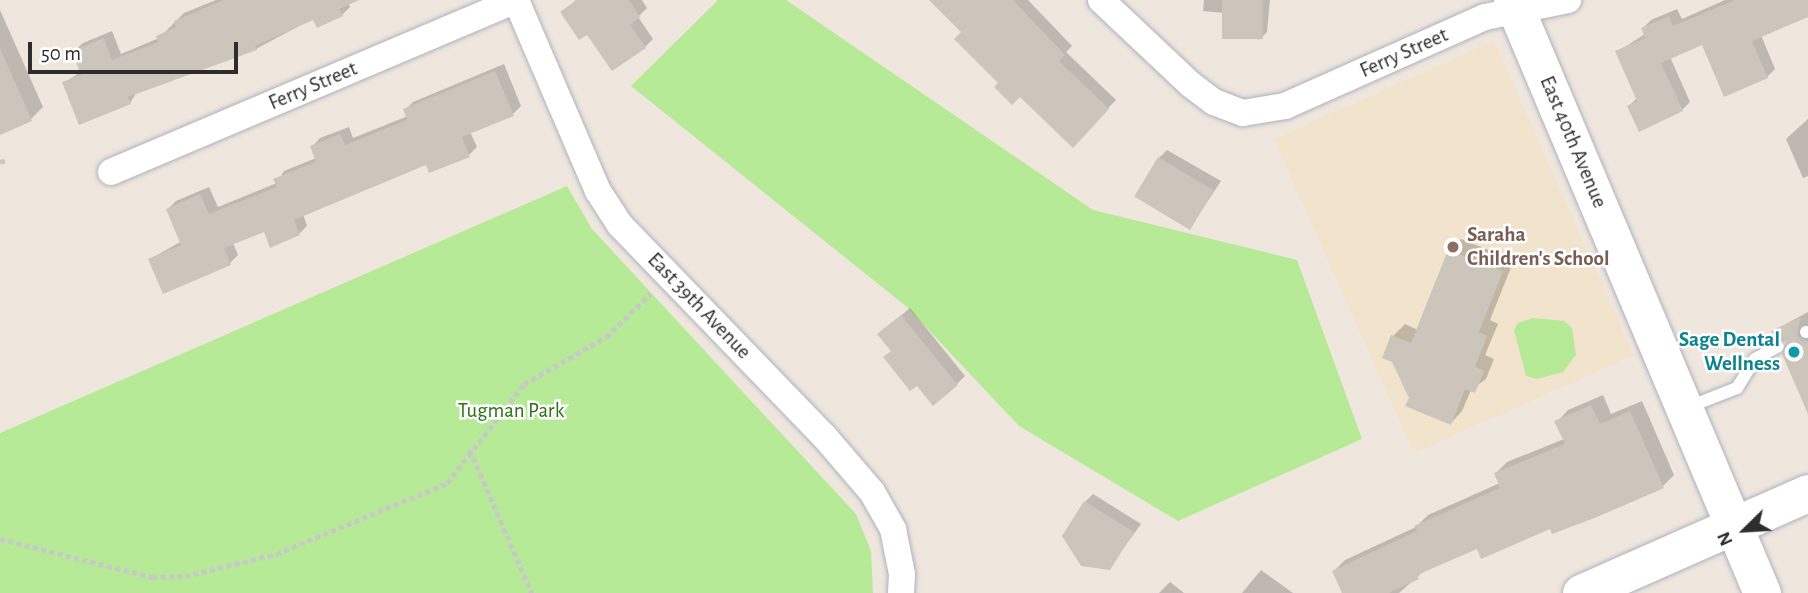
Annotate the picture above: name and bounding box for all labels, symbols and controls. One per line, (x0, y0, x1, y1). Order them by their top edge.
street label: Ferry Street (1356, 22, 1452, 84)
scale bar (32, 28, 242, 72)
text: 50 m (41, 43, 81, 64)
street label: Ferry Street (265, 56, 361, 116)
street label: East 40th Avenue (1534, 72, 1612, 212)
place label: Saraha Children's School (1467, 222, 1609, 272)
marker: Saraha Children's School (1445, 239, 1461, 255)
street label: East 39th Avenue (642, 248, 756, 364)
place label: Sage Dental Wellness (1679, 327, 1780, 377)
marker: Sage Dental Wellness (1786, 344, 1802, 360)
park label: Tugman Park (458, 398, 564, 424)
north arrow (1710, 495, 1780, 565)
text: N (1714, 529, 1737, 549)

